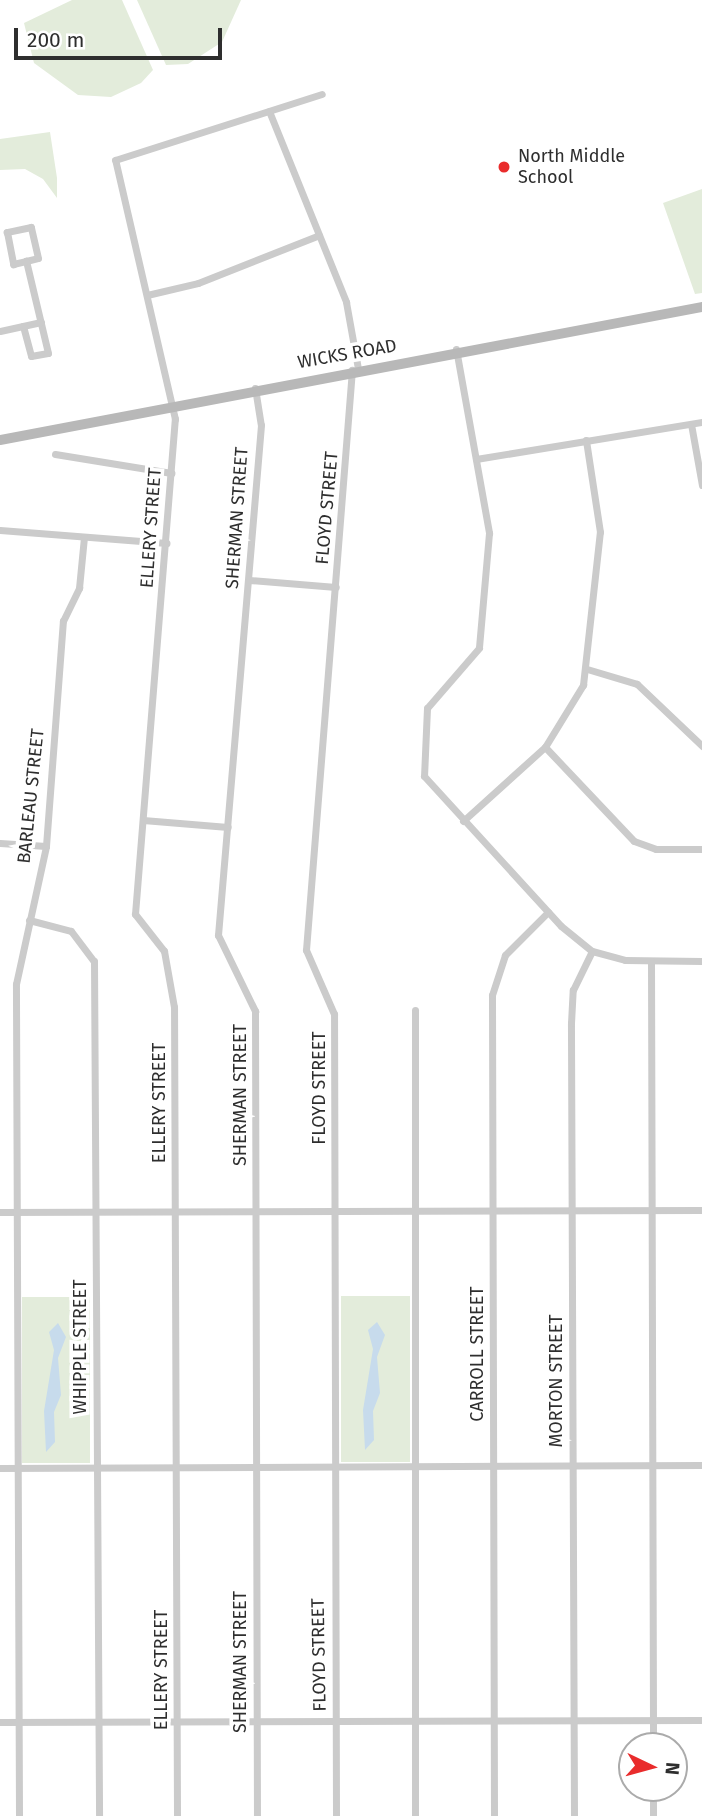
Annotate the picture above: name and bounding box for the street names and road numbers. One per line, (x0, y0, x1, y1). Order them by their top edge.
street label: WICKS ROAD (296, 335, 398, 373)
street label: SHERMAN STREET (221, 446, 253, 590)
street label: FLOYD STREET (311, 451, 343, 565)
street label: ELLERY STREET (136, 467, 166, 589)
street label: BARLEAU STREET (13, 727, 49, 865)
street label: SHERMAN STREET (229, 1024, 251, 1166)
street label: FLOYD STREET (308, 1031, 330, 1145)
street label: ELLERY STREET (148, 1043, 170, 1163)
street label: WHIPPLE STREET (69, 1280, 91, 1414)
street label: CARROLL STREET (466, 1286, 488, 1422)
street label: MORTON STREET (545, 1314, 567, 1448)
street label: SHERMAN STREET (229, 1591, 251, 1733)
street label: FLOYD STREET (307, 1598, 331, 1712)
street label: ELLERY STREET (150, 1610, 172, 1730)

